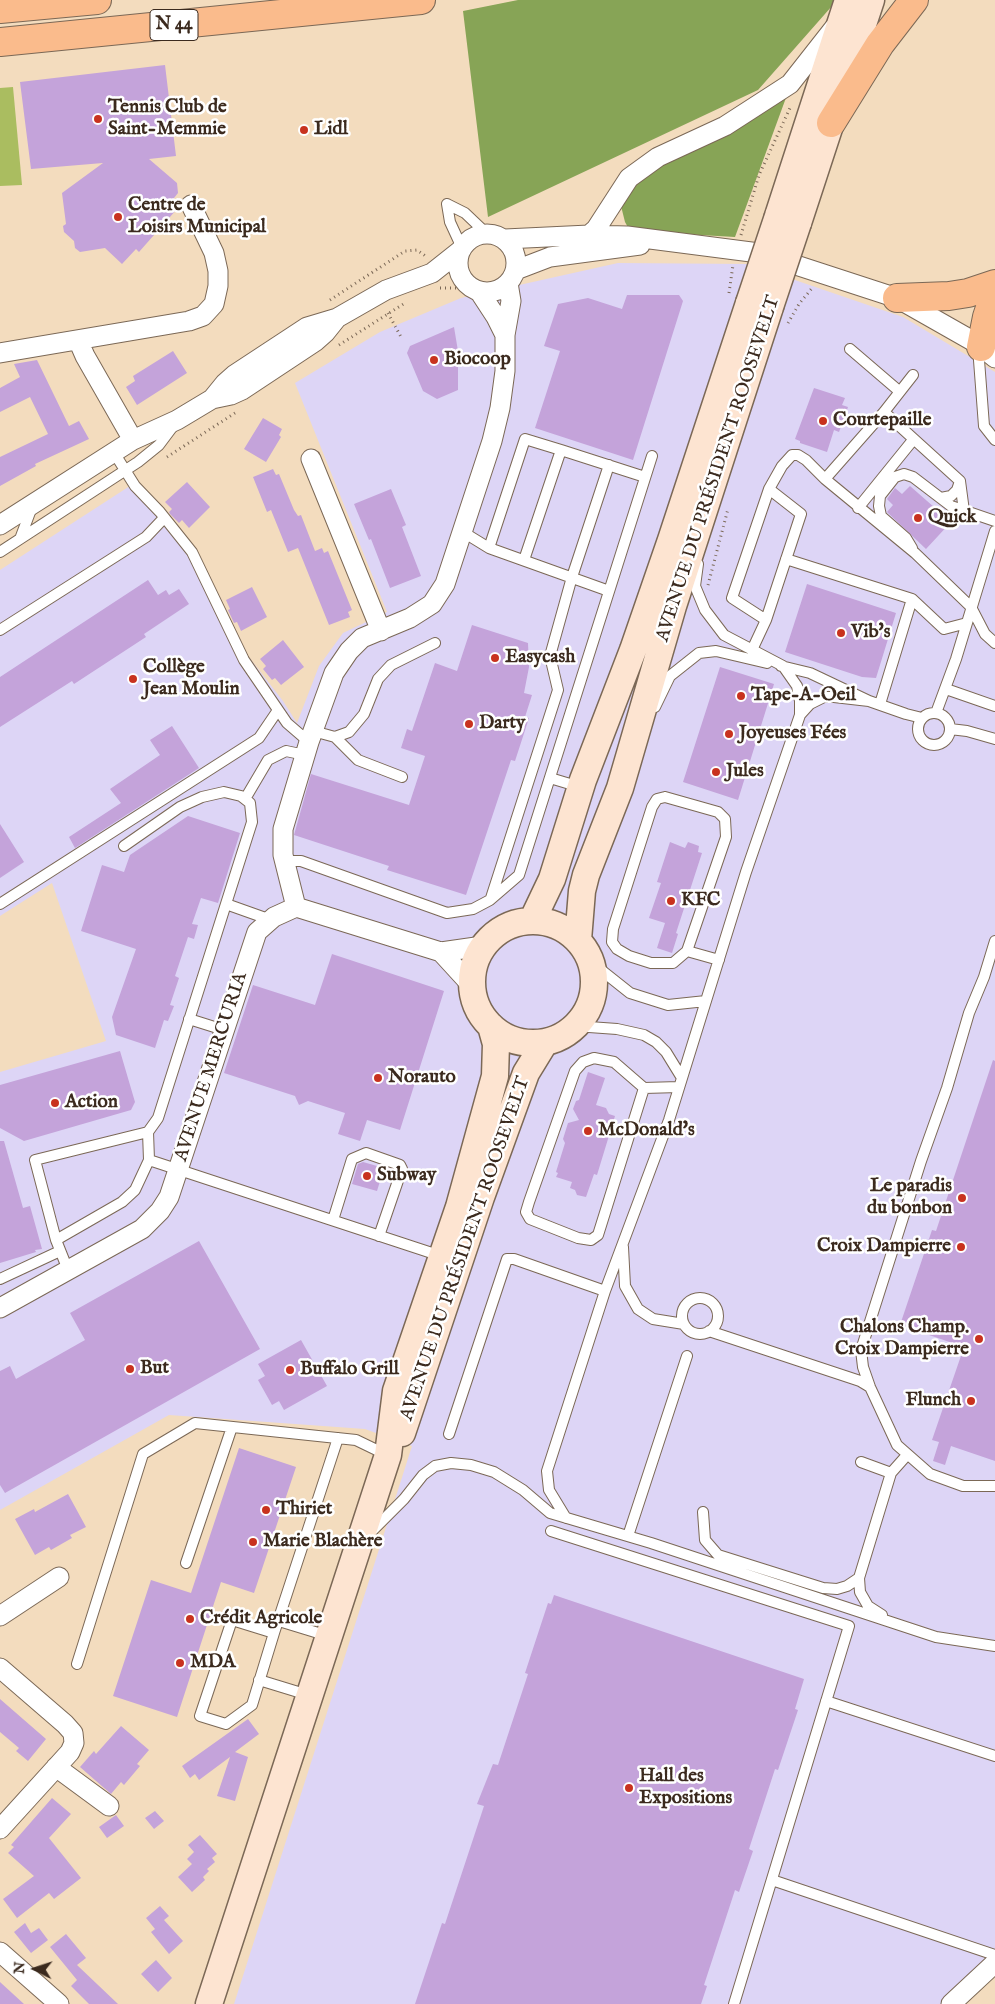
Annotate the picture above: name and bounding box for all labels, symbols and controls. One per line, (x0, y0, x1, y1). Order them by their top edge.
road number: N 44 (150, 10, 198, 40)
place label: Tennis Club de Saint-Memmie (108, 97, 227, 141)
marker: Tennis Club de Saint-Memmie (92, 113, 104, 125)
place label: Lidl (314, 119, 348, 141)
marker: Lidl (298, 124, 310, 136)
place label: Centre de Loisirs Municipal (128, 195, 266, 239)
marker: Centre de Loisirs Municipal (112, 211, 124, 223)
street label: AVENUE DU PRÉSIDENT ROOSEVELT (652, 293, 786, 645)
place label: Biocoop (444, 349, 511, 371)
marker: Biocoop (428, 354, 440, 366)
place label: Courtepaille (833, 410, 931, 432)
marker: Courtepaille (817, 415, 829, 427)
place label: Quick (928, 507, 977, 529)
marker: Quick (912, 512, 924, 524)
place label: Vib's (851, 622, 890, 644)
marker: Vib's (835, 627, 847, 639)
place label: Easycash (505, 647, 575, 669)
marker: Easycash (489, 652, 501, 664)
place label: Collège Jean Moulin (143, 657, 240, 701)
marker: Collège Jean Moulin (127, 673, 139, 685)
place label: Tape-A-Oeil (751, 685, 856, 707)
marker: Tape-A-Oeil (735, 690, 747, 702)
place label: Darty (479, 713, 525, 735)
marker: Darty (463, 718, 475, 730)
place label: Joyeuses Fées (739, 723, 846, 745)
marker: Joyeuses Fées (723, 728, 735, 740)
place label: Jules (726, 761, 764, 783)
marker: Jules (710, 766, 722, 778)
place label: KFC (681, 890, 720, 912)
marker: KFC (665, 895, 677, 907)
street label: AVENUE MERCURIA (171, 970, 253, 1164)
place label: Norauto (388, 1067, 456, 1089)
marker: Norauto (372, 1072, 384, 1084)
street label: AVENUE DU PRÉSIDENT ROOSEVELT (396, 1074, 536, 1424)
place label: Action (65, 1092, 118, 1114)
marker: Action (49, 1097, 61, 1109)
place label: McDonald's (598, 1120, 695, 1142)
marker: McDonald's (582, 1125, 594, 1137)
place label: Subway (377, 1165, 436, 1187)
marker: Subway (361, 1170, 373, 1182)
place label: Le paradis du bonbon (867, 1176, 952, 1220)
marker: Le paradis du bonbon (956, 1192, 968, 1204)
place label: Croix Dampierre (817, 1236, 951, 1258)
marker: Croix Dampierre (955, 1241, 967, 1253)
place label: Chalons Champ. Croix Dampierre (835, 1317, 969, 1361)
marker: Chalons Champ. Croix Dampierre (973, 1333, 985, 1345)
place label: But (140, 1358, 169, 1380)
place label: Buffalo Grill (300, 1359, 399, 1381)
marker: But (124, 1363, 136, 1375)
marker: Buffalo Grill (284, 1364, 296, 1376)
place label: Flunch (906, 1390, 961, 1412)
marker: Flunch (965, 1395, 977, 1407)
place label: Thiriet (276, 1499, 332, 1521)
marker: Thiriet (260, 1504, 272, 1516)
place label: Marie Blachère (263, 1531, 383, 1553)
marker: Marie Blachère (247, 1536, 259, 1548)
place label: Crédit Agricole (200, 1608, 322, 1630)
marker: Crédit Agricole (184, 1613, 196, 1625)
place label: MDA (190, 1652, 236, 1674)
marker: MDA (174, 1657, 186, 1669)
place label: Hall des Expositions (639, 1766, 732, 1810)
marker: Hall des Expositions (623, 1782, 635, 1794)
north arrow (10, 1944, 60, 1994)
text: N (11, 1961, 29, 1975)

